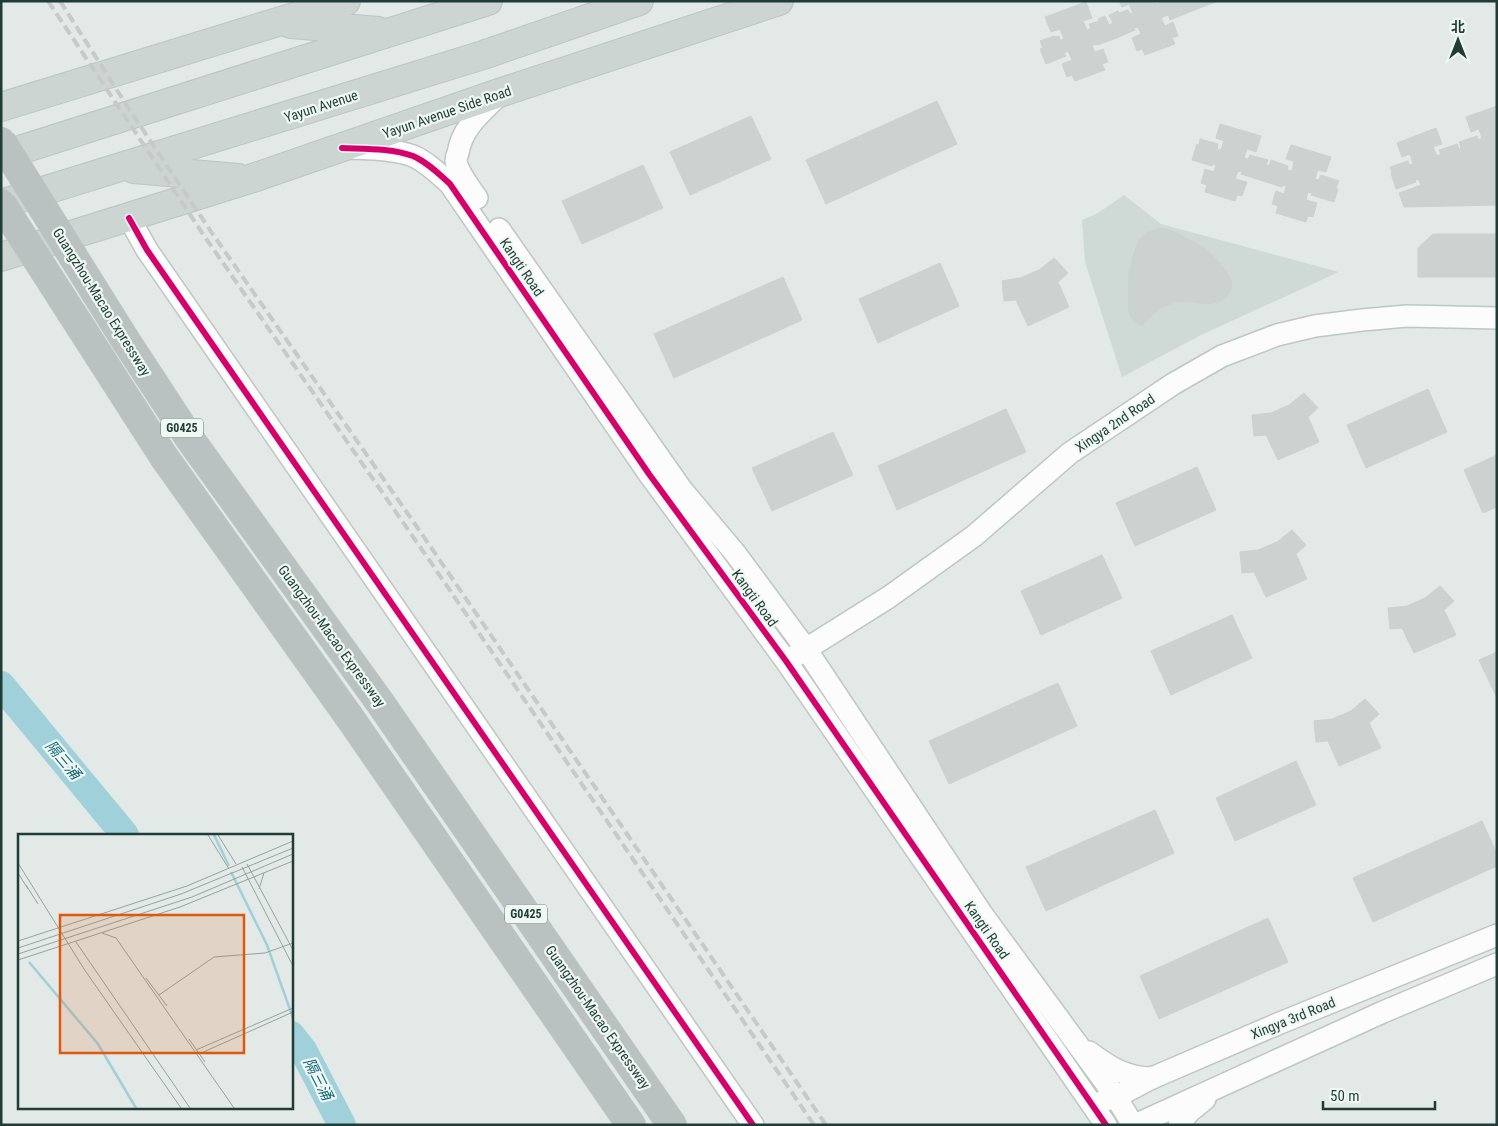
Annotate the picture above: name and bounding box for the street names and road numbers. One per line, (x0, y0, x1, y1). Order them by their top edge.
street label: Yayun Avenue Side Road (381, 82, 513, 142)
street label: Yayun Avenue (282, 86, 360, 125)
street label: Guangzhou-Macao Expressway (50, 225, 154, 379)
street label: Kangti Road (497, 235, 547, 299)
street label: Xingya 2nd Road (1072, 391, 1158, 455)
road number: G0425 (161, 418, 203, 438)
street label: Guangzhou-Macao Expressway (275, 562, 389, 710)
street label: Kangti Road (729, 566, 781, 630)
street label: Kangti Road (961, 898, 1013, 962)
road number: G0425 (505, 904, 547, 924)
street label: Guangzhou-Macao Expressway (542, 942, 654, 1092)
street label: Xingya 3rd Road (1248, 994, 1338, 1042)

